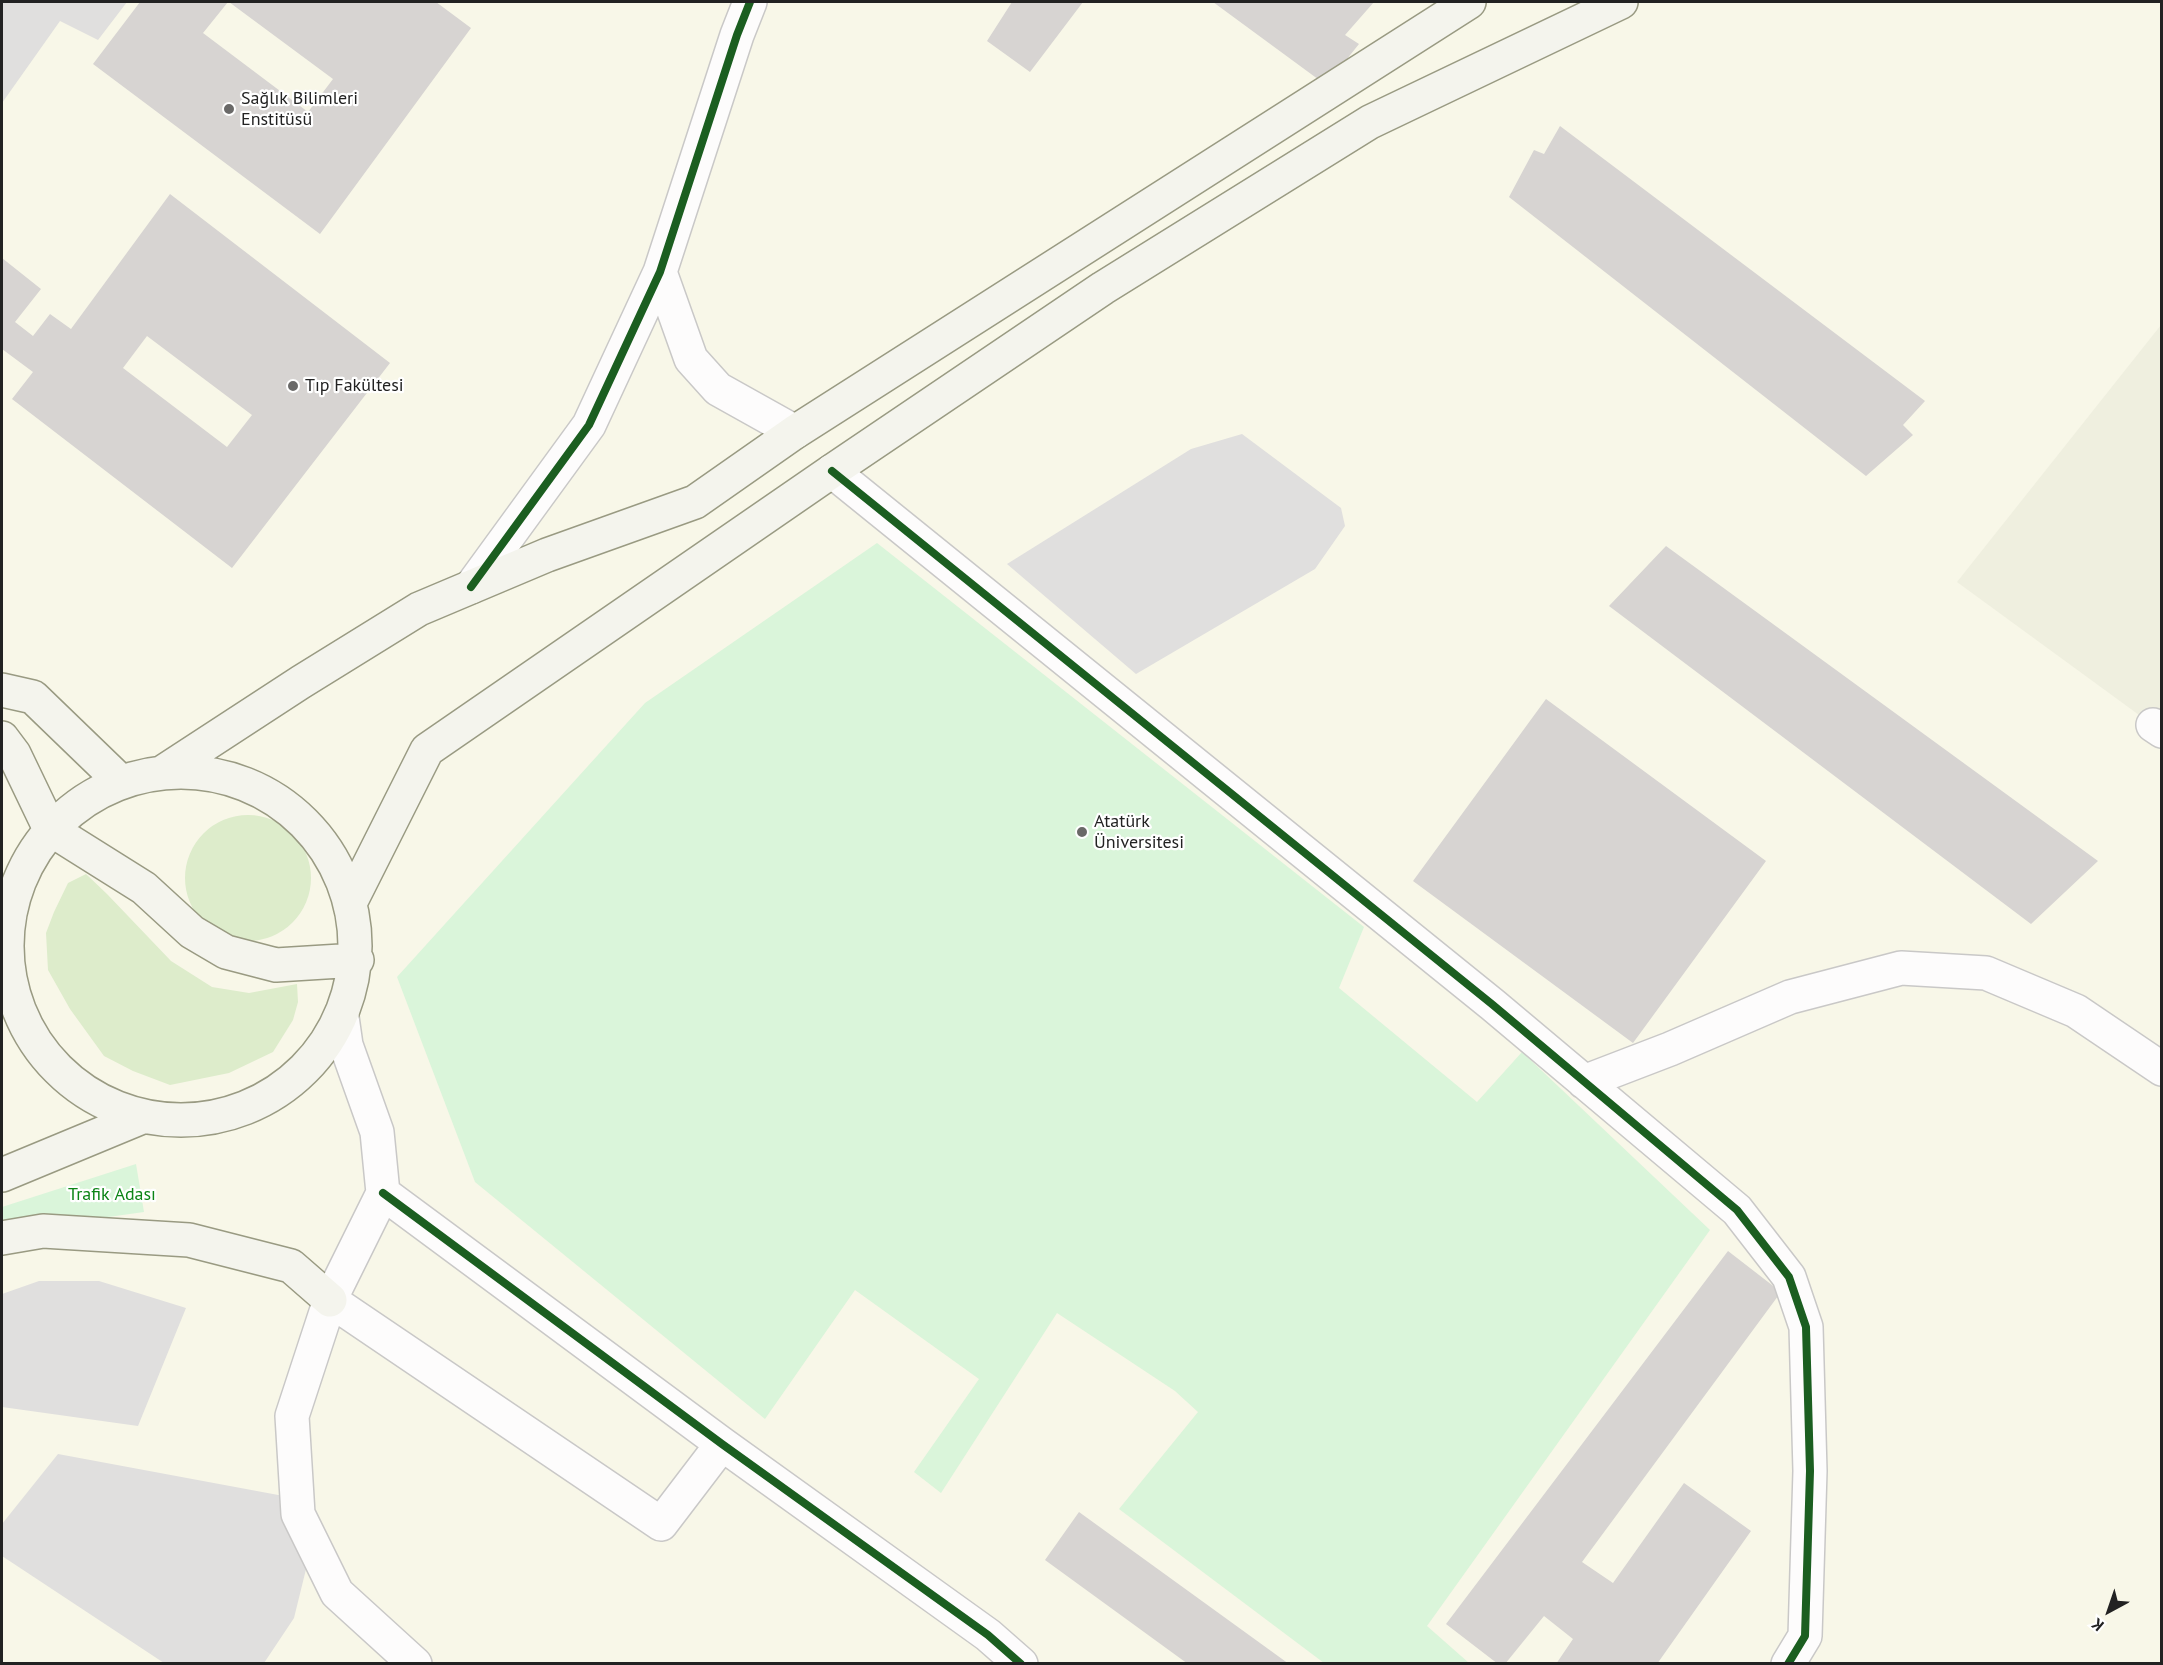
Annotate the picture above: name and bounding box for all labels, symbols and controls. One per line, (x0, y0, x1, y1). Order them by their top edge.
place label: Sağlık Bilimleri Enstitüsü (241, 88, 358, 130)
marker: Sağlık Bilimleri Enstitüsü (222, 102, 236, 116)
place label: Tıp Fakültesi (305, 375, 404, 397)
marker: Tıp Fakültesi (286, 379, 300, 393)
place label: Atatürk Üniversitesi (1094, 811, 1184, 854)
marker: Atatürk Üniversitesi (1075, 825, 1089, 839)
park label: Trafik Adası (68, 1184, 156, 1206)
north arrow (2079, 1581, 2139, 1641)
text: K (2087, 1614, 2108, 1636)

